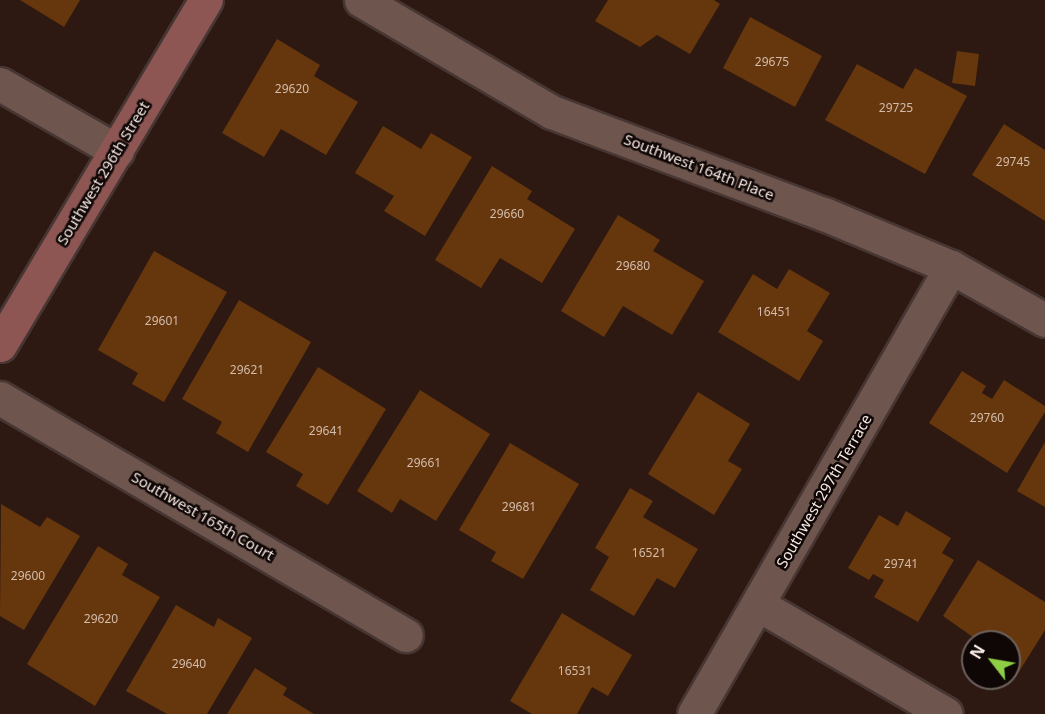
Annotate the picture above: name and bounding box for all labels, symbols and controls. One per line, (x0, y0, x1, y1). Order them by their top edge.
house number: 29675 (755, 55, 789, 69)
house number: 29620 (275, 82, 309, 96)
street label: Southwest 296th Street (53, 98, 153, 248)
house number: 29725 (879, 101, 913, 115)
street label: Southwest 164th Place (621, 130, 777, 204)
house number: 29745 (996, 155, 1030, 169)
house number: 29660 (490, 207, 524, 221)
house number: 29680 (616, 259, 650, 273)
house number: 16451 (757, 305, 791, 319)
house number: 29601 (145, 314, 179, 328)
house number: 29621 (230, 363, 264, 377)
street label: Southwest 297th Terrace (773, 411, 875, 571)
house number: 29760 (970, 411, 1004, 425)
house number: 29641 (309, 424, 343, 438)
house number: 29661 (407, 456, 441, 470)
street label: Southwest 165th Court (128, 468, 278, 564)
house number: 29681 (502, 500, 536, 514)
house number: 16521 (632, 546, 666, 560)
house number: 29741 (884, 557, 918, 571)
house number: 29600 (11, 569, 45, 583)
house number: 29620 (84, 612, 118, 626)
north arrow (961, 630, 1021, 690)
text: N (965, 641, 990, 663)
house number: 29640 (172, 657, 206, 671)
house number: 16531 (558, 664, 592, 678)

